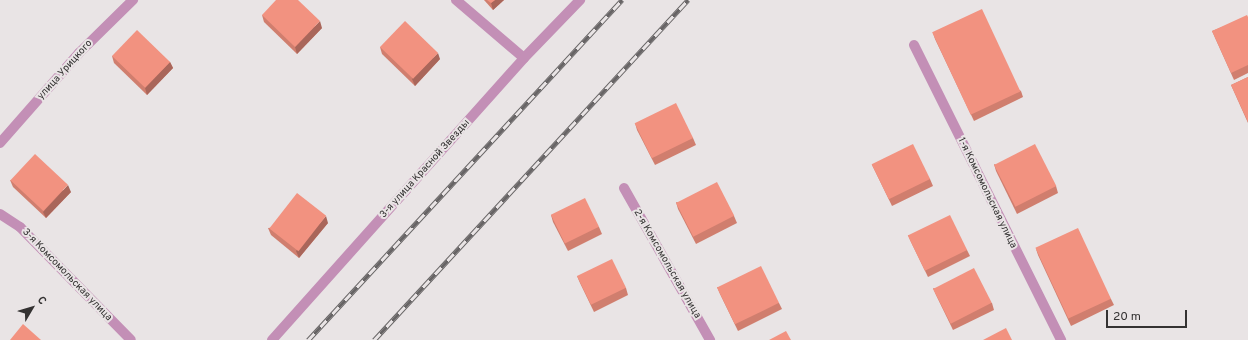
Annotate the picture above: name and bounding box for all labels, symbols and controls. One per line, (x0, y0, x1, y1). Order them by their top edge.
street label: улица Урицкого (35, 38, 95, 102)
street label: 3-я улица Красной Звезды (378, 117, 472, 221)
street label: 1-я Комсомольская улица (955, 136, 1019, 250)
street label: 2-я Комсомольская улица (631, 207, 703, 321)
street label: 3-я Комсомольская улица (20, 226, 114, 324)
north arrow (12, 288, 52, 328)
text: С (34, 294, 49, 308)
scale bar (1108, 302, 1189, 328)
text: 20 m (1113, 309, 1141, 325)

